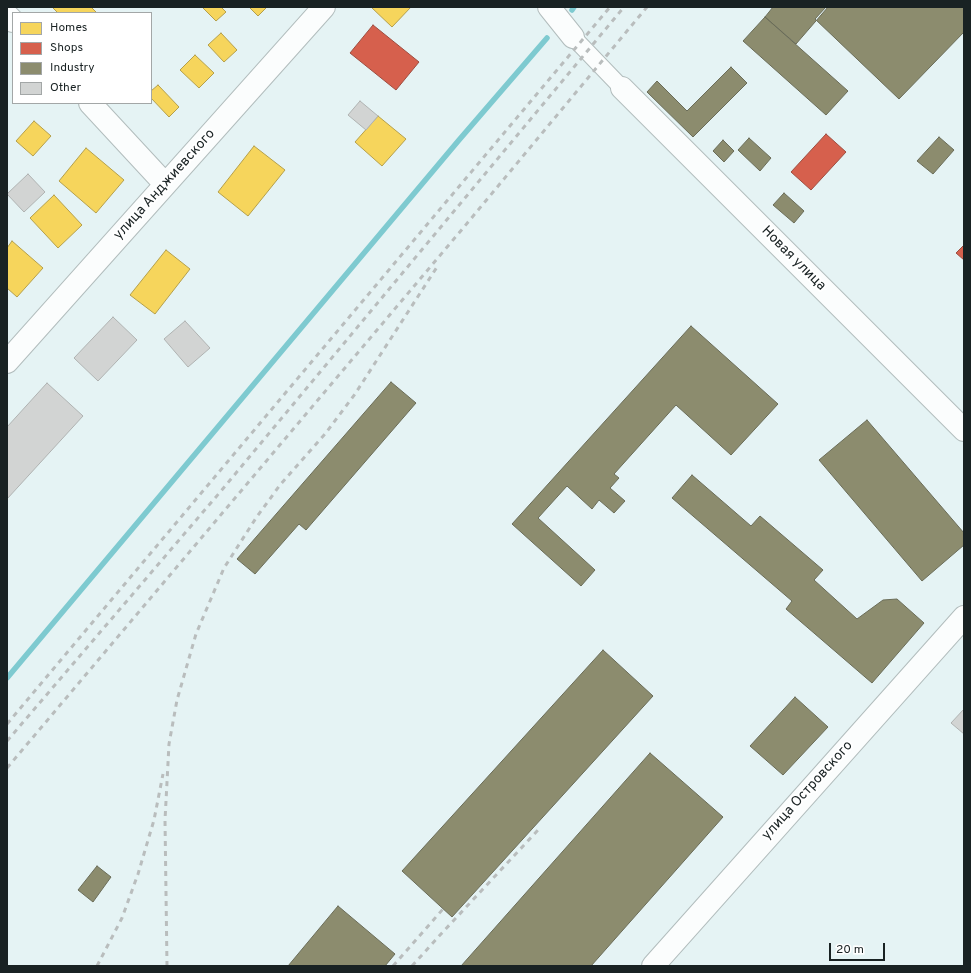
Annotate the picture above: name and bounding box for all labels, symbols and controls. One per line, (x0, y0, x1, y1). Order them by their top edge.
legend (12, 12, 152, 104)
text: Homes (50, 20, 87, 36)
text: Shops (50, 40, 83, 56)
text: Industry (50, 60, 95, 76)
text: Other (50, 80, 81, 96)
street label: улица Анджиевского (111, 126, 219, 244)
street label: Новая улица (757, 223, 829, 295)
street label: улица Островского (759, 738, 857, 844)
scale bar (831, 935, 887, 961)
text: 20 m (836, 942, 864, 958)

